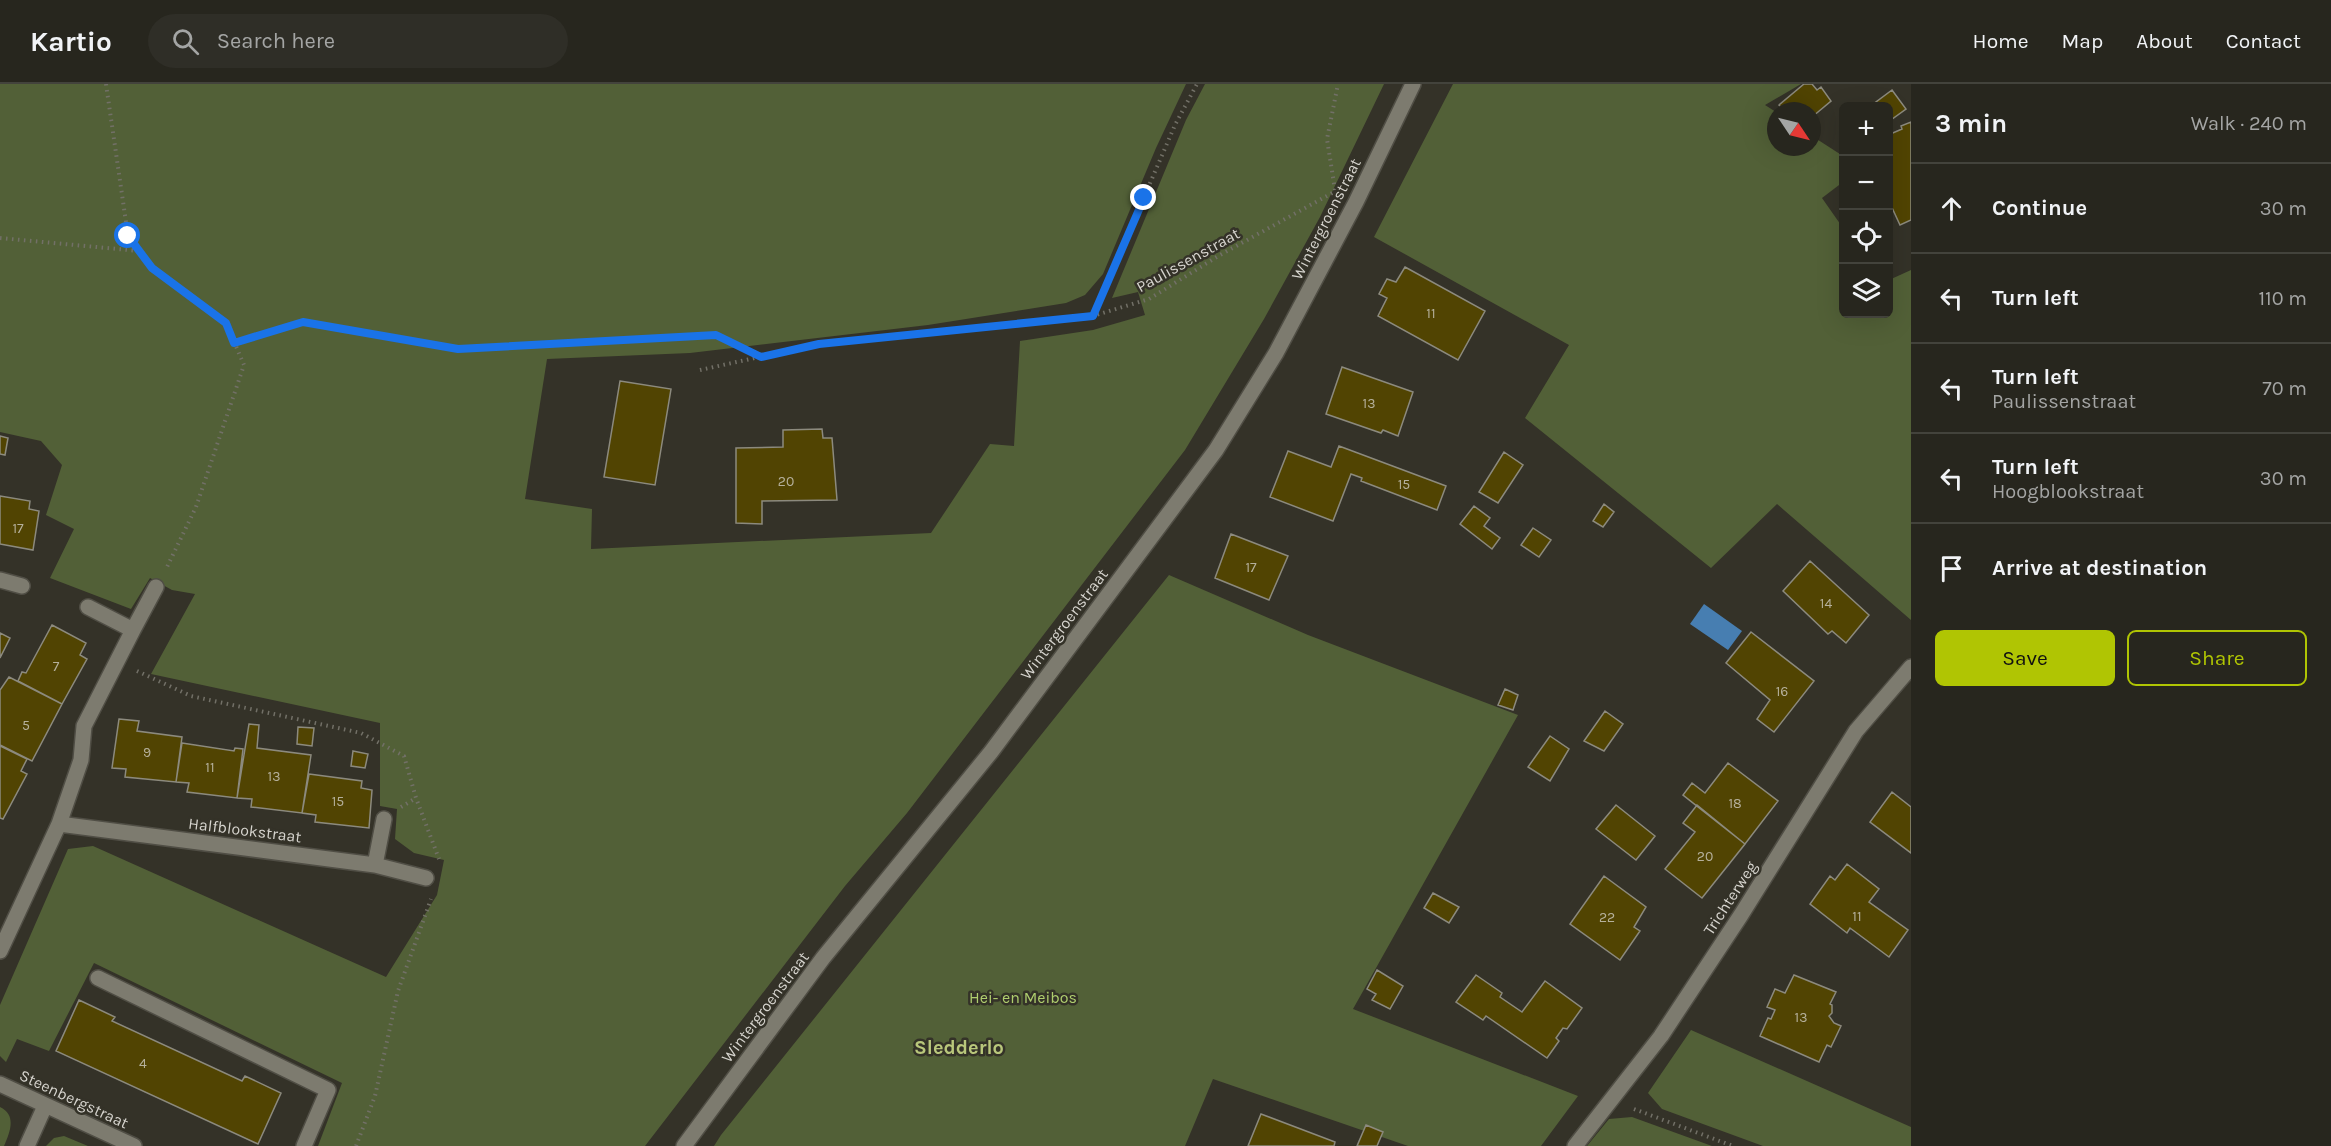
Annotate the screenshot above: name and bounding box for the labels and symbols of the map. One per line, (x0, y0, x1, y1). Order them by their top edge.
north arrow (1767, 102, 1821, 156)
street label: Wintergroenstraat (1287, 155, 1365, 283)
route end (1130, 184, 1156, 210)
route start (114, 222, 140, 248)
street label: Paulissenstraat (1133, 224, 1243, 296)
house number: 11 (1426, 305, 1436, 322)
house number: 13 (1363, 395, 1375, 412)
house number: 20 (778, 473, 794, 490)
house number: 15 (1398, 476, 1410, 493)
house number: 17 (12, 520, 24, 537)
house number: 17 (1245, 559, 1257, 576)
street label: Wintergroenstraat (1016, 565, 1112, 683)
house number: 14 (1820, 595, 1832, 612)
house number: 7 (53, 658, 60, 675)
house number: 16 (1776, 683, 1788, 700)
house number: 5 (22, 717, 30, 734)
house number: 9 (143, 744, 151, 761)
house number: 11 (205, 759, 215, 776)
house number: 13 (268, 768, 280, 785)
house number: 15 (332, 793, 344, 810)
house number: 18 (1728, 795, 1742, 812)
street label: Halfblookstraat (187, 814, 303, 846)
house number: 20 (1697, 848, 1713, 865)
street label: Trichterweg (1699, 858, 1761, 938)
house number: 11 (1852, 908, 1862, 925)
house number: 22 (1599, 909, 1615, 926)
street label: Wintergroenstraat (717, 948, 813, 1066)
park label: Hei- en Meibos (969, 988, 1077, 1007)
house number: 13 (1795, 1009, 1807, 1026)
district label: Sledderlo (914, 1036, 1004, 1059)
house number: 4 (139, 1055, 147, 1072)
street label: Steenbergstraat (17, 1065, 131, 1133)

